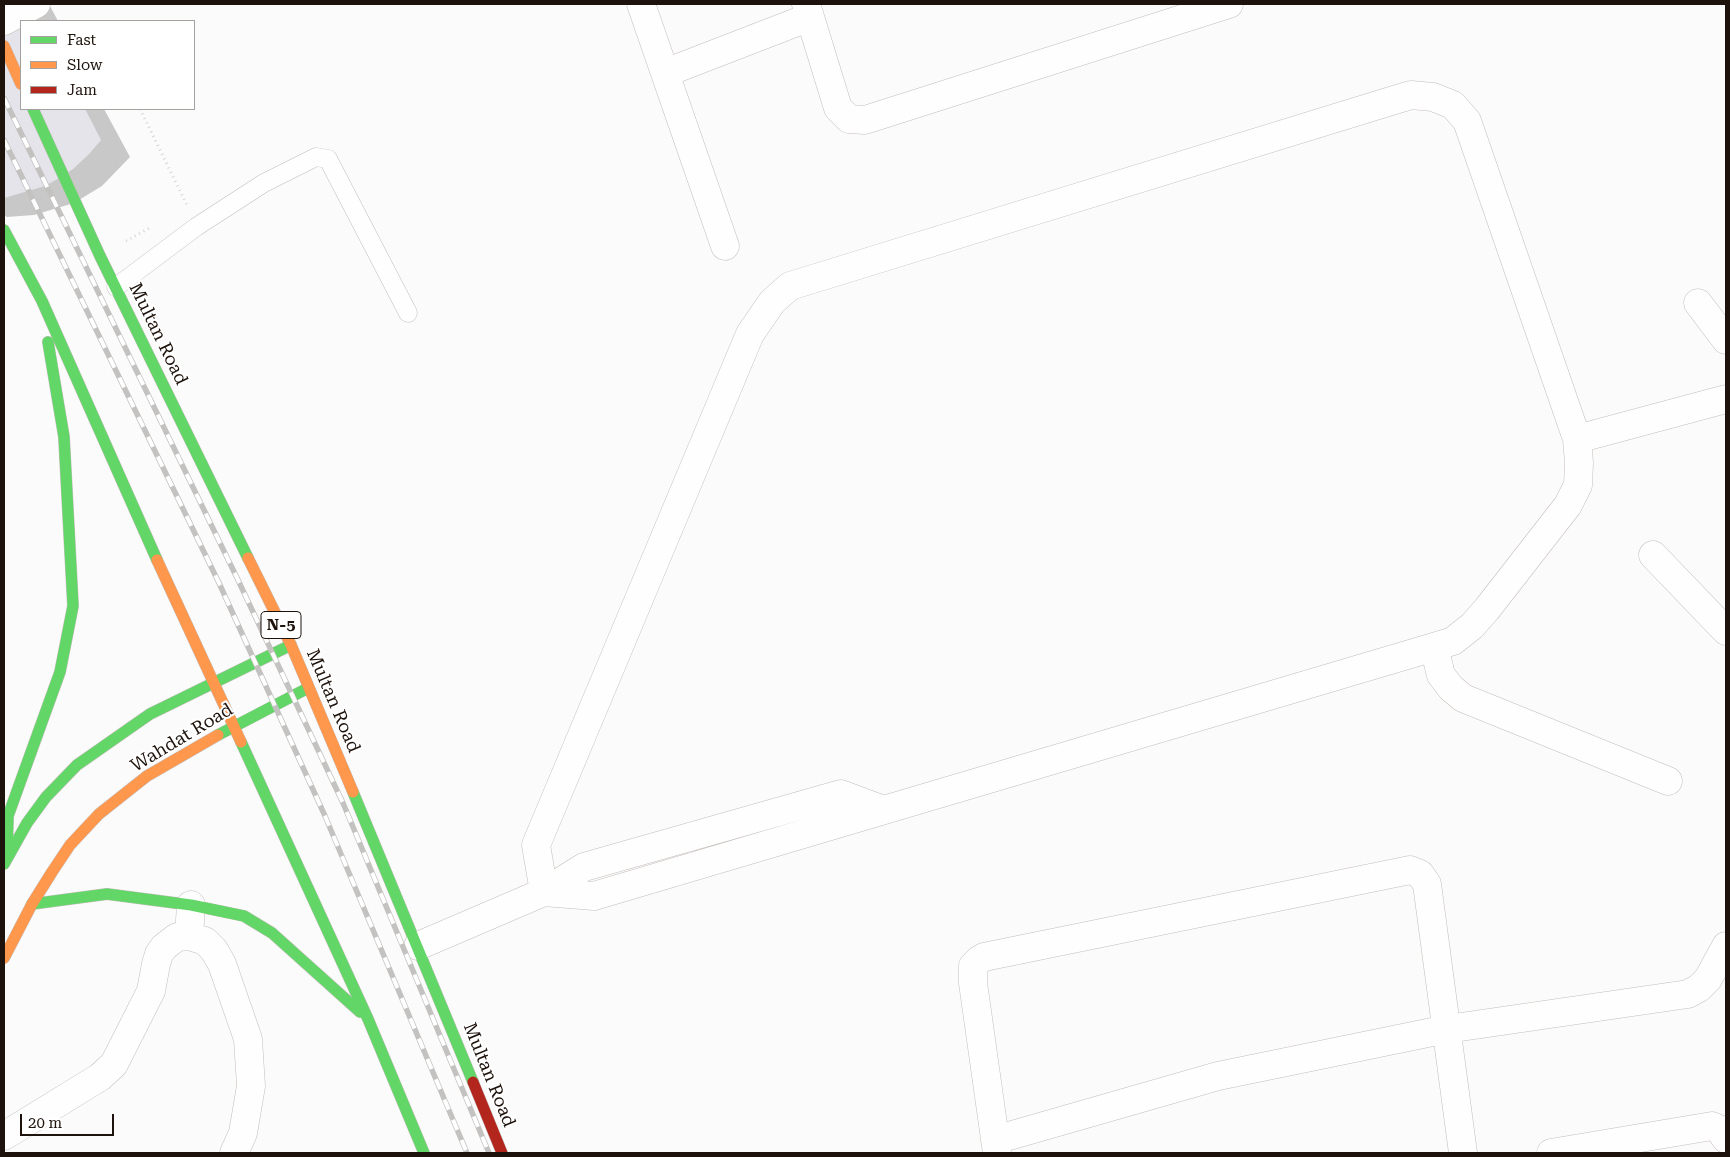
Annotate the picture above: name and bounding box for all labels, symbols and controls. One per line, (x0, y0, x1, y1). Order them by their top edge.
legend (20, 20, 195, 110)
text: Fast (67, 31, 96, 49)
text: Slow (67, 56, 102, 74)
text: Jam (67, 81, 97, 99)
street label: Multan Road (124, 280, 192, 388)
road number: N-5 (261, 612, 301, 638)
street label: Multan Road (301, 646, 365, 756)
street label: Wahdat Road (127, 699, 237, 777)
street label: Multan Road (458, 1020, 520, 1130)
scale bar (22, 1104, 116, 1136)
text: 20 m (28, 1114, 62, 1132)

